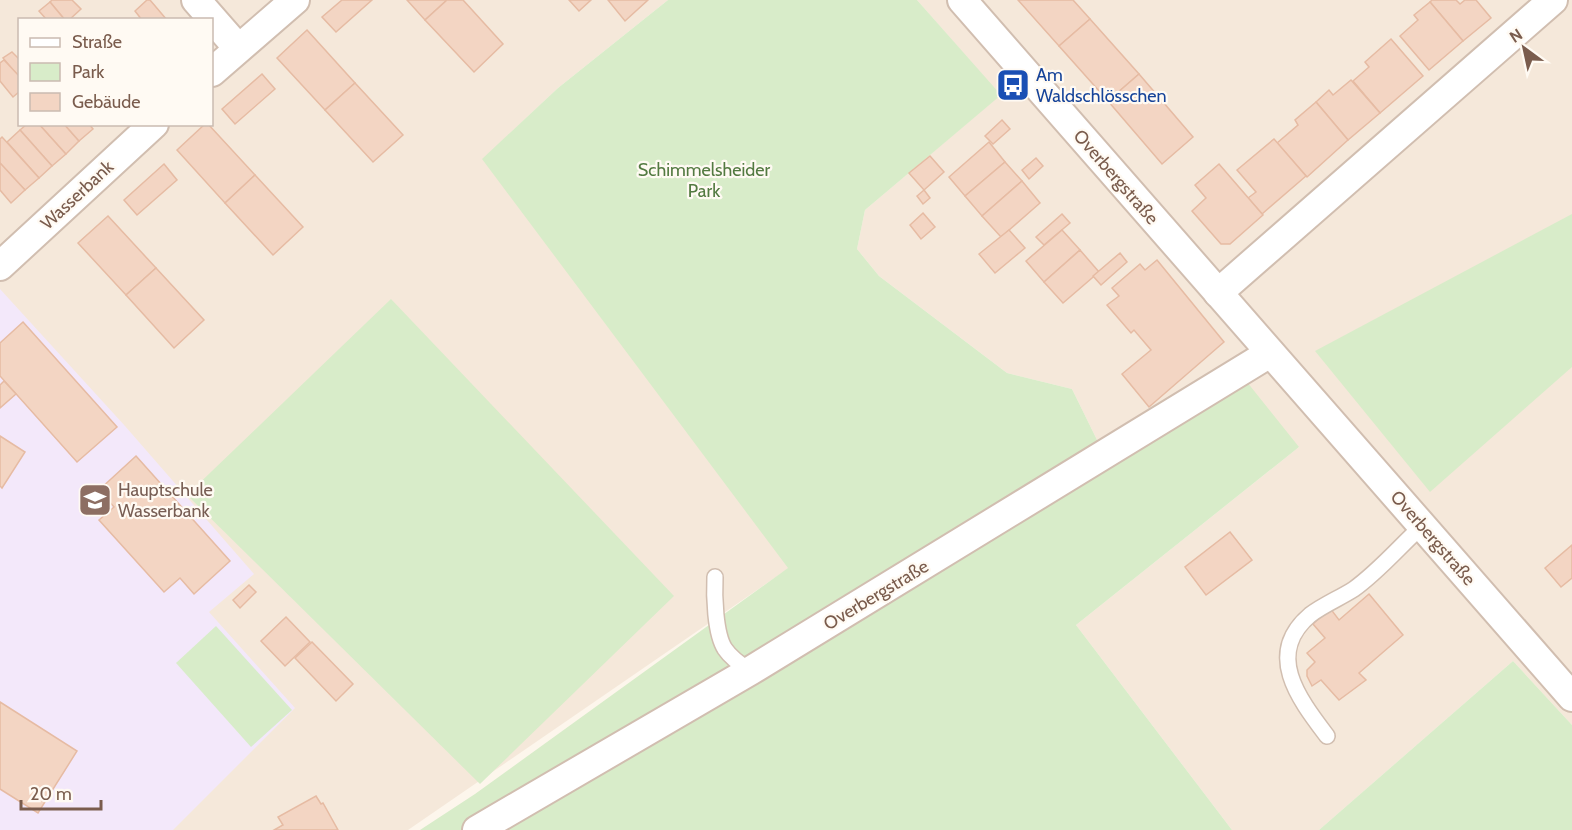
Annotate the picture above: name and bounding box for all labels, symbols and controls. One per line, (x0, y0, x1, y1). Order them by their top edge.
legend (18, 18, 213, 126)
north arrow (1494, 18, 1554, 78)
text: N (1506, 25, 1526, 47)
text: Straße (72, 31, 122, 53)
text: Park (72, 61, 105, 83)
place label: Am Waldschlösschen (1036, 64, 1167, 107)
bus stop icon: Am Waldschlösschen (995, 67, 1031, 103)
text: Gebäude (72, 91, 141, 113)
street label: Overbergstraße (1069, 125, 1163, 229)
street label: Wasserbank (36, 155, 119, 234)
park label: Schimmelsheider Park (638, 159, 771, 202)
place label: Hauptschule Wasserbank (118, 479, 213, 522)
school or university icon: Hauptschule Wasserbank (77, 482, 113, 518)
street label: Overbergstraße (1386, 486, 1480, 590)
street label: Overbergstraße (820, 555, 932, 635)
scale bar (21, 773, 100, 811)
text: 20 m (30, 783, 72, 805)

